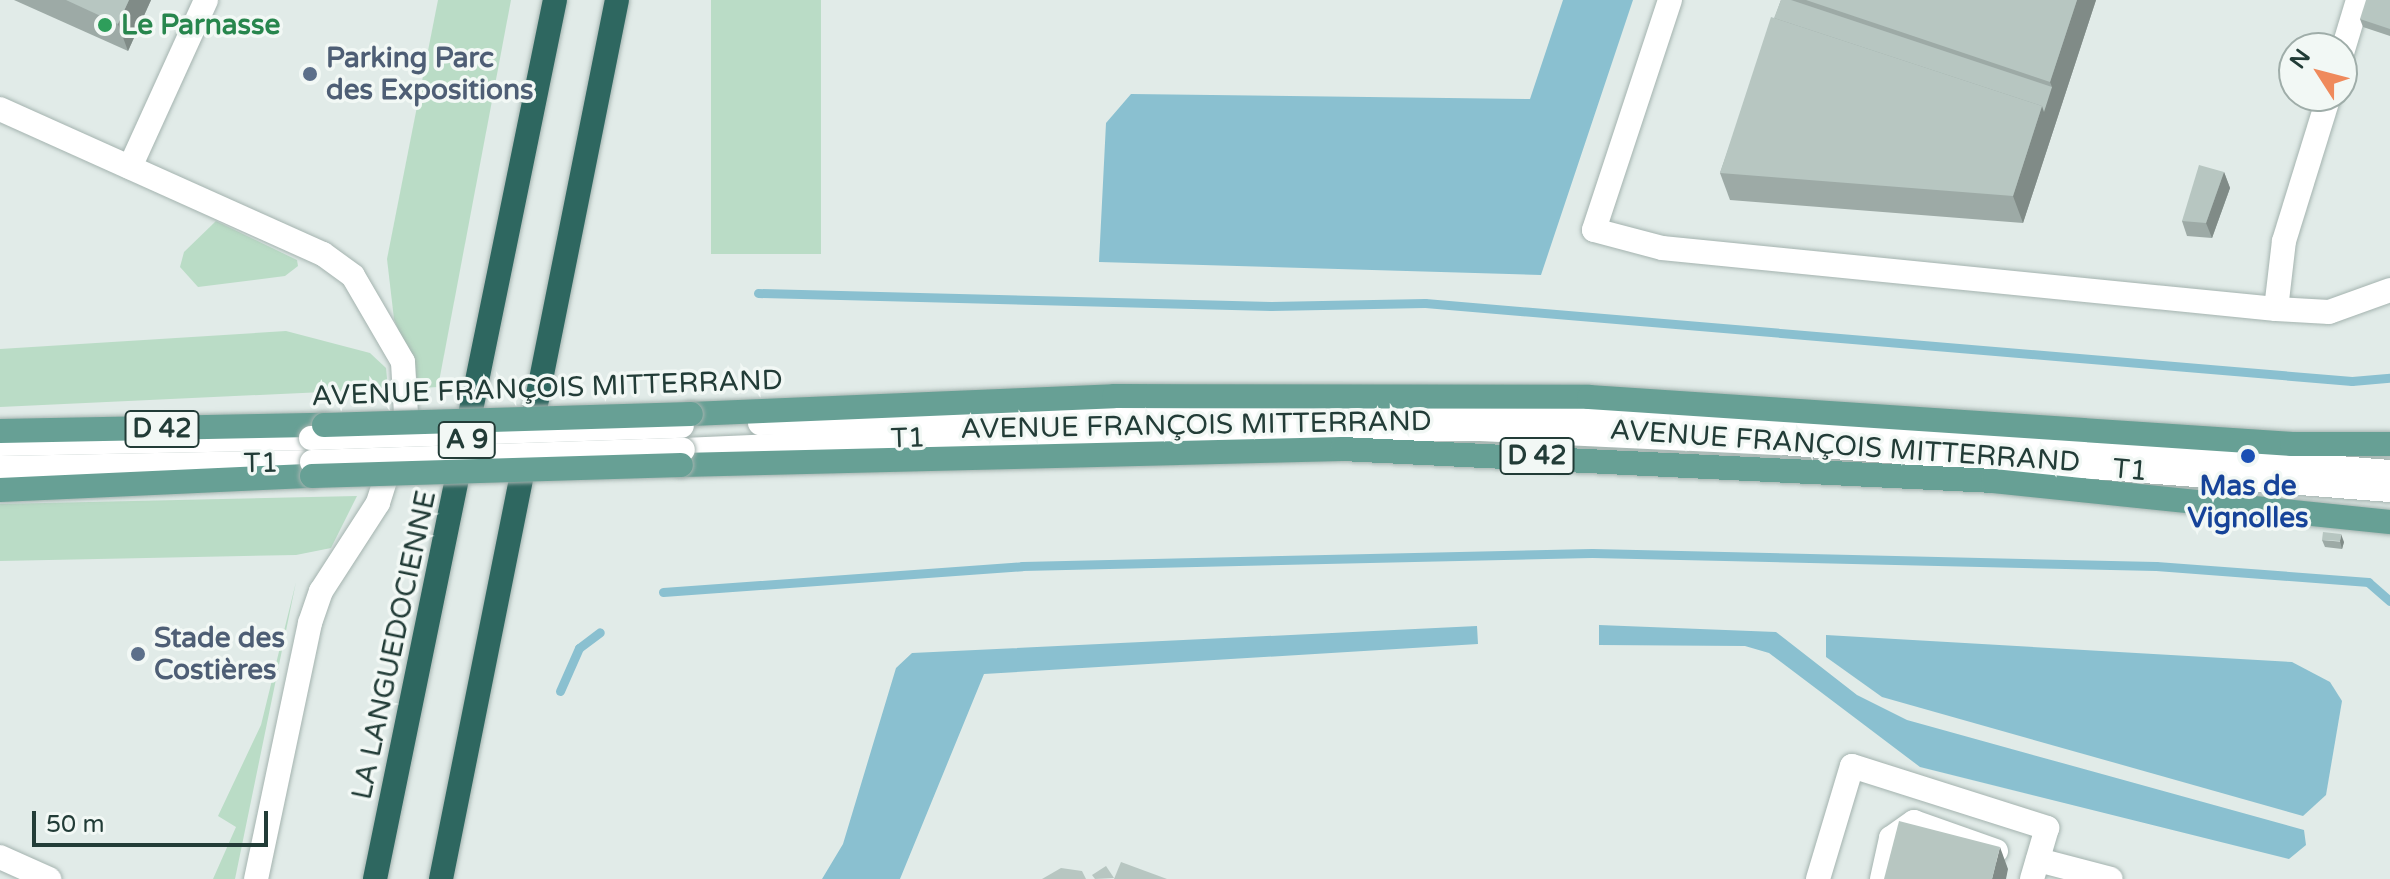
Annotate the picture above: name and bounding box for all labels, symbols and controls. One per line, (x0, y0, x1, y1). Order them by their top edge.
place label: Le Parnasse (121, 8, 280, 42)
marker: Le Parnasse (96, 16, 114, 34)
north arrow (2278, 32, 2358, 112)
place label: Parking Parc des Expositions (326, 41, 534, 107)
text: N (2284, 44, 2316, 74)
marker: Parking Parc des Expositions (301, 65, 319, 83)
street label: AVENUE FRANÇOIS MITTERRAND (311, 363, 783, 413)
street label: AVENUE FRANÇOIS MITTERRAND (960, 404, 1432, 446)
road number: D 42 (124, 407, 200, 451)
street label: AVENUE FRANÇOIS MITTERRAND (1609, 413, 2081, 479)
road number: A 9 (437, 418, 497, 462)
street label: T1 (890, 421, 926, 455)
road number: D 42 (1499, 434, 1575, 478)
street label: T1 (243, 446, 279, 480)
marker: Mas de Vignolles (2239, 447, 2257, 465)
street label: T1 (2111, 452, 2149, 488)
place label: Mas de Vignolles (2187, 469, 2309, 535)
street label: LA LANGUEDOCIENNE (345, 488, 443, 802)
place label: Stade des Costières (154, 621, 285, 687)
marker: Stade des Costières (129, 645, 147, 663)
scale bar (36, 795, 272, 845)
text: 50 m (46, 810, 104, 839)

